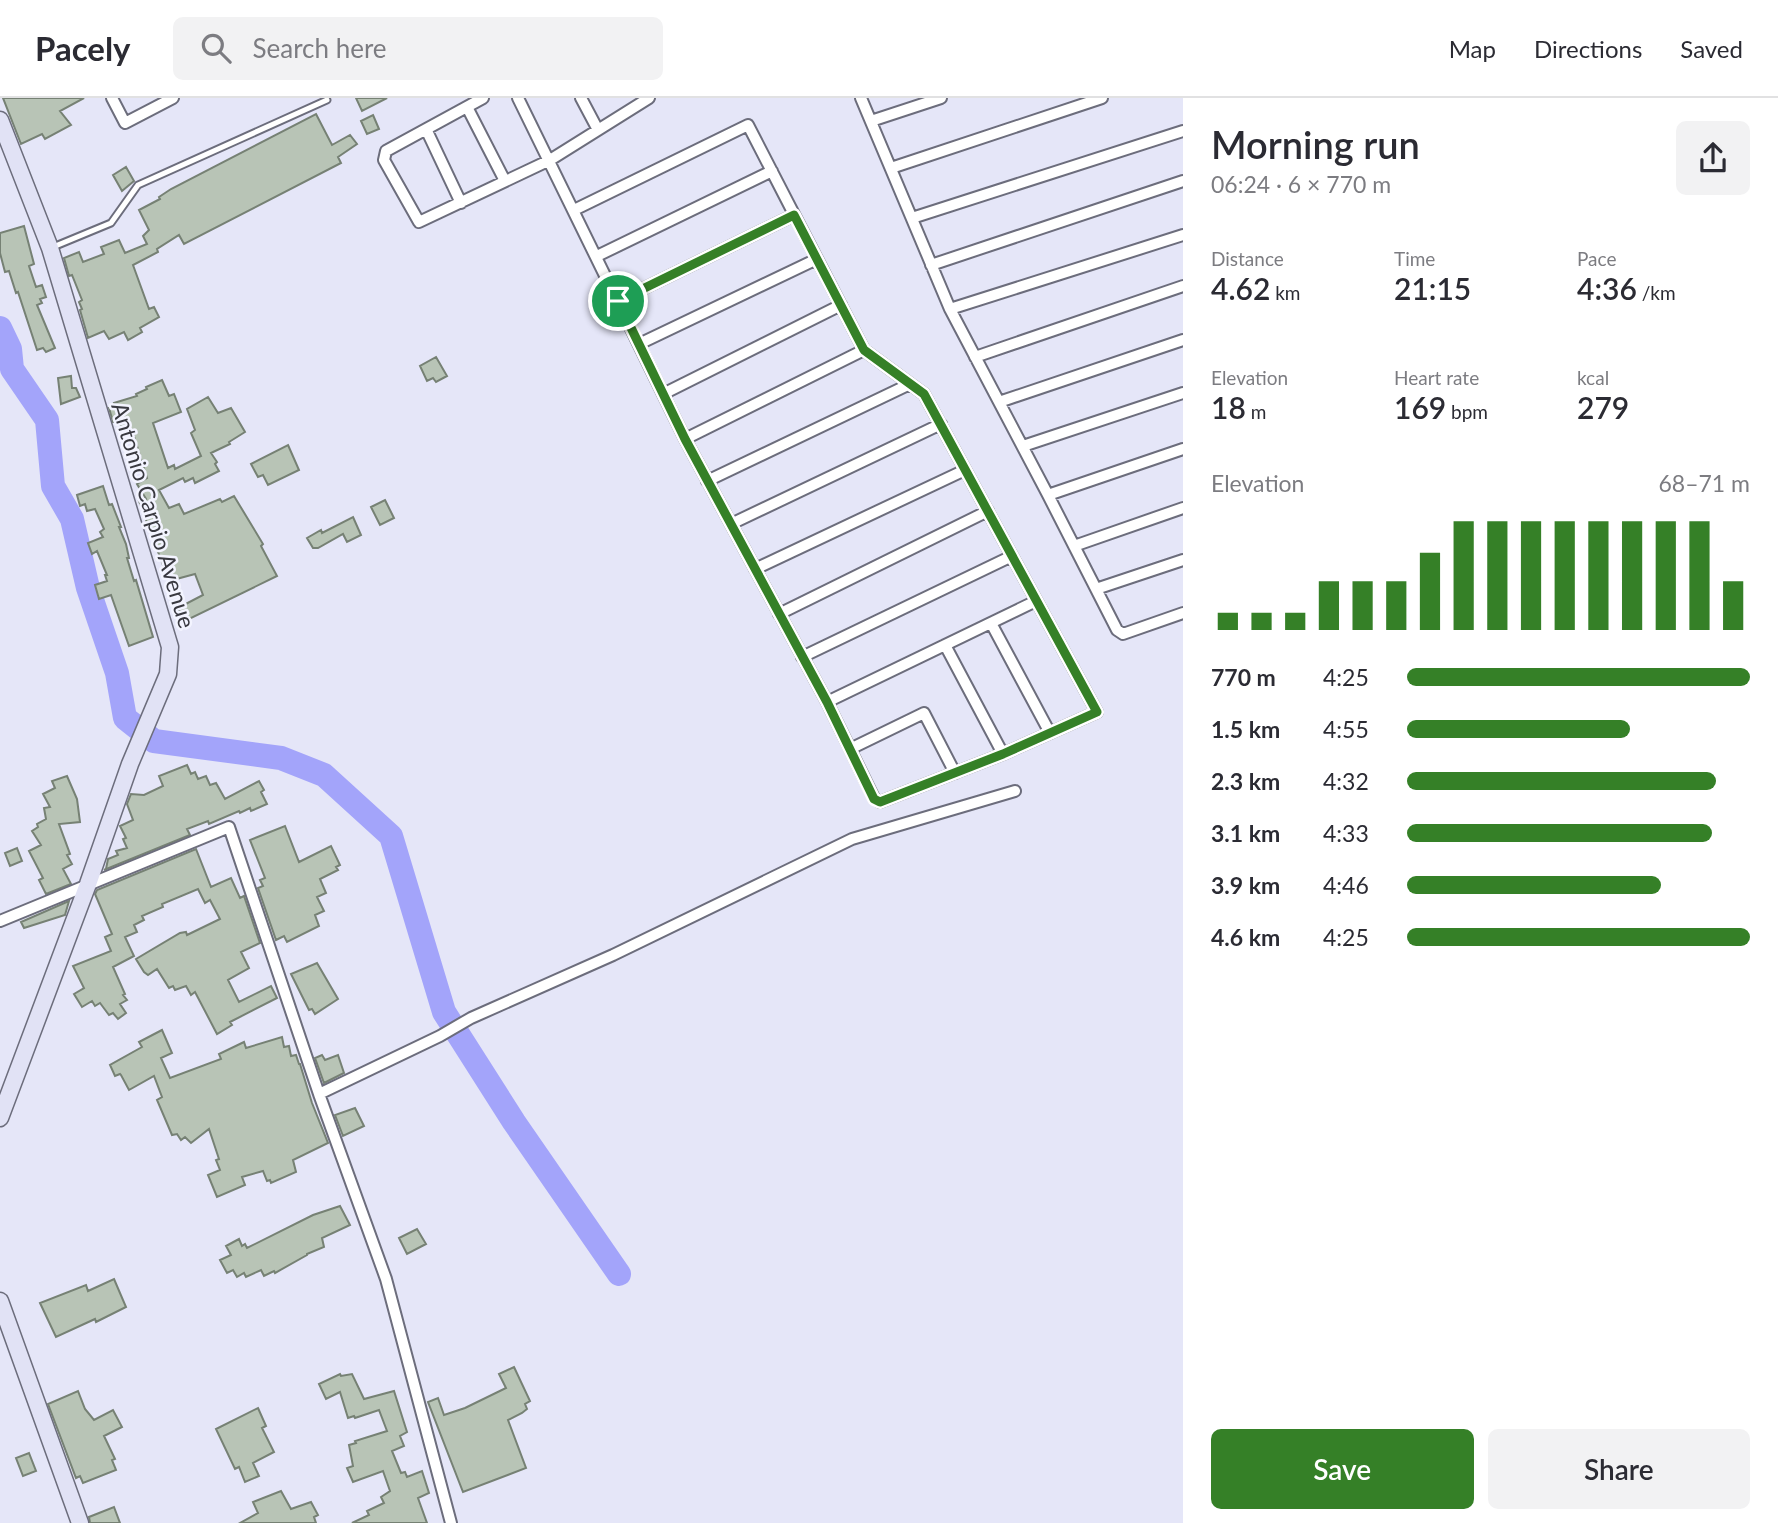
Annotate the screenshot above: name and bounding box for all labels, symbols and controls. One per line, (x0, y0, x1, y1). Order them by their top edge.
search box (173, 17, 663, 80)
text: Pacely (35, 28, 131, 68)
icon: search (197, 29, 235, 67)
text: Search here (253, 32, 387, 64)
text: Map (1449, 34, 1496, 63)
text: Directions (1534, 34, 1642, 63)
text: Saved (1680, 34, 1743, 63)
text: Morning run (1211, 121, 1420, 167)
button: share (1676, 121, 1750, 195)
text: 06:24 · 6 × 770 m (1211, 170, 1391, 198)
text: Distance (1211, 247, 1284, 270)
text: Time (1394, 247, 1435, 270)
text: Pace (1577, 247, 1616, 270)
text: 4.62 (1211, 270, 1270, 306)
text: 21:15 (1394, 270, 1471, 306)
text: 4:36 (1577, 270, 1637, 306)
pin (588, 271, 648, 331)
text: km (1270, 281, 1300, 304)
text: /km (1637, 281, 1676, 304)
icon: arrive (599, 282, 637, 320)
text: Elevation (1211, 366, 1288, 389)
text: Heart rate (1394, 366, 1479, 389)
text: kcal (1577, 366, 1609, 389)
text: 18 (1211, 389, 1246, 425)
text: 169 (1394, 389, 1446, 425)
text: 279 (1577, 389, 1629, 425)
street label: Antonio Carpio Avenue (106, 399, 202, 631)
text: m (1246, 400, 1266, 423)
text: bpm (1446, 400, 1488, 423)
text: Elevation (1211, 469, 1304, 497)
text: 68–71 m (1658, 469, 1750, 497)
text: 770 m (1211, 663, 1276, 691)
text: 4:25 (1323, 663, 1369, 691)
text: 1.5 km (1211, 715, 1280, 743)
text: 4:55 (1323, 715, 1369, 743)
text: 2.3 km (1211, 767, 1280, 795)
text: 4:32 (1323, 767, 1369, 795)
text: 3.1 km (1211, 819, 1280, 847)
text: 4:33 (1323, 819, 1369, 847)
text: 3.9 km (1211, 871, 1280, 899)
text: 4:46 (1323, 871, 1369, 899)
text: 4.6 km (1211, 923, 1280, 951)
text: 4:25 (1323, 923, 1369, 951)
button: Save (1211, 1429, 1474, 1509)
button: Share (1488, 1429, 1750, 1509)

